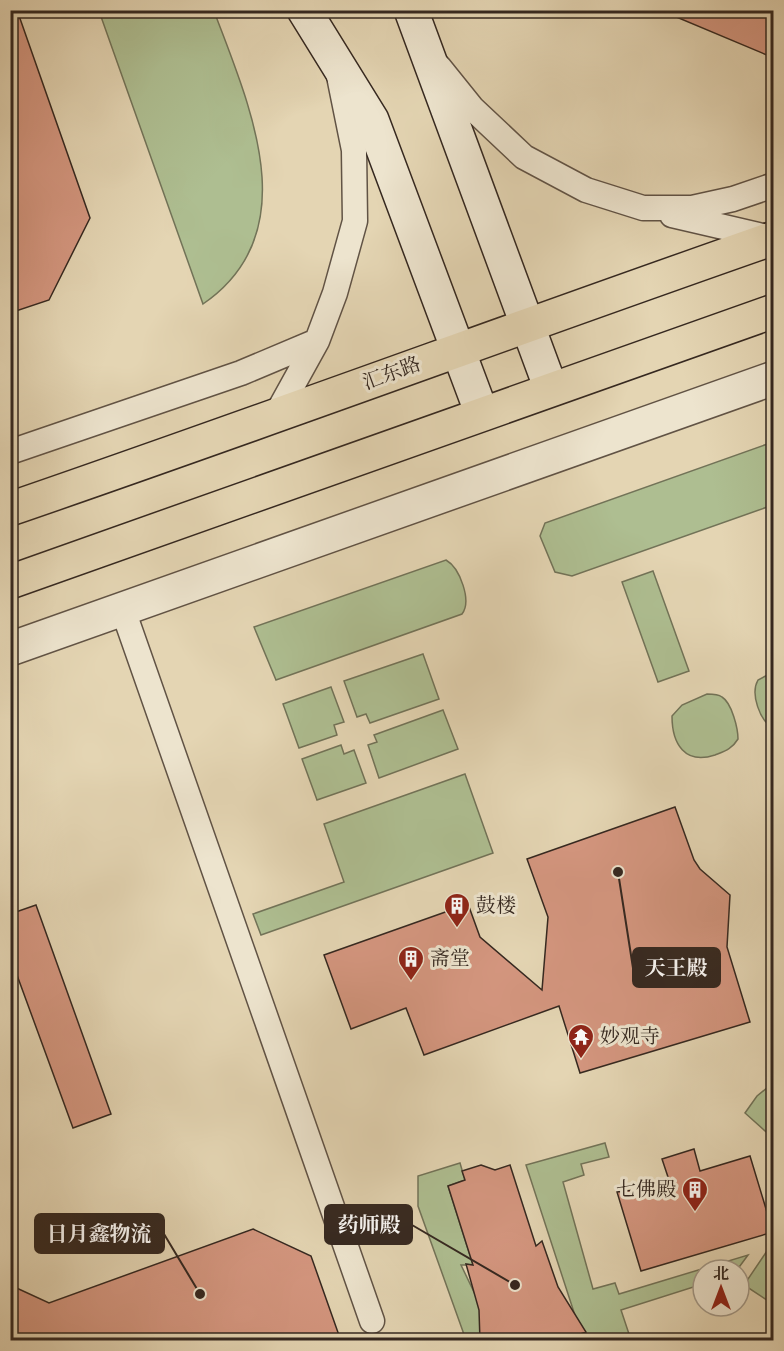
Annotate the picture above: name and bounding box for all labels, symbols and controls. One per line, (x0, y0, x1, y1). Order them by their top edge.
street label: 汇东路 (360, 352, 424, 396)
building icon: 鼓楼 (442, 891, 472, 929)
place label: 鼓楼 (476, 894, 516, 919)
building icon: 斋堂 (396, 944, 426, 982)
place label: 斋堂 (430, 947, 470, 972)
callout: 天王殿 (633, 948, 720, 987)
text: 天王殿 (645, 956, 708, 982)
temple icon: 妙观寺 (566, 1022, 596, 1060)
place label: 妙观寺 (600, 1025, 660, 1050)
building icon: 七佛殿 (680, 1175, 710, 1213)
place label: 七佛殿 (616, 1178, 676, 1203)
callout: 药师殿 (325, 1205, 412, 1244)
text: 药师殿 (338, 1213, 401, 1239)
callout: 日月鑫物流 (35, 1214, 164, 1253)
text: 日月鑫物流 (47, 1222, 152, 1248)
north arrow (691, 1258, 751, 1318)
text: 北 (713, 1264, 729, 1284)

